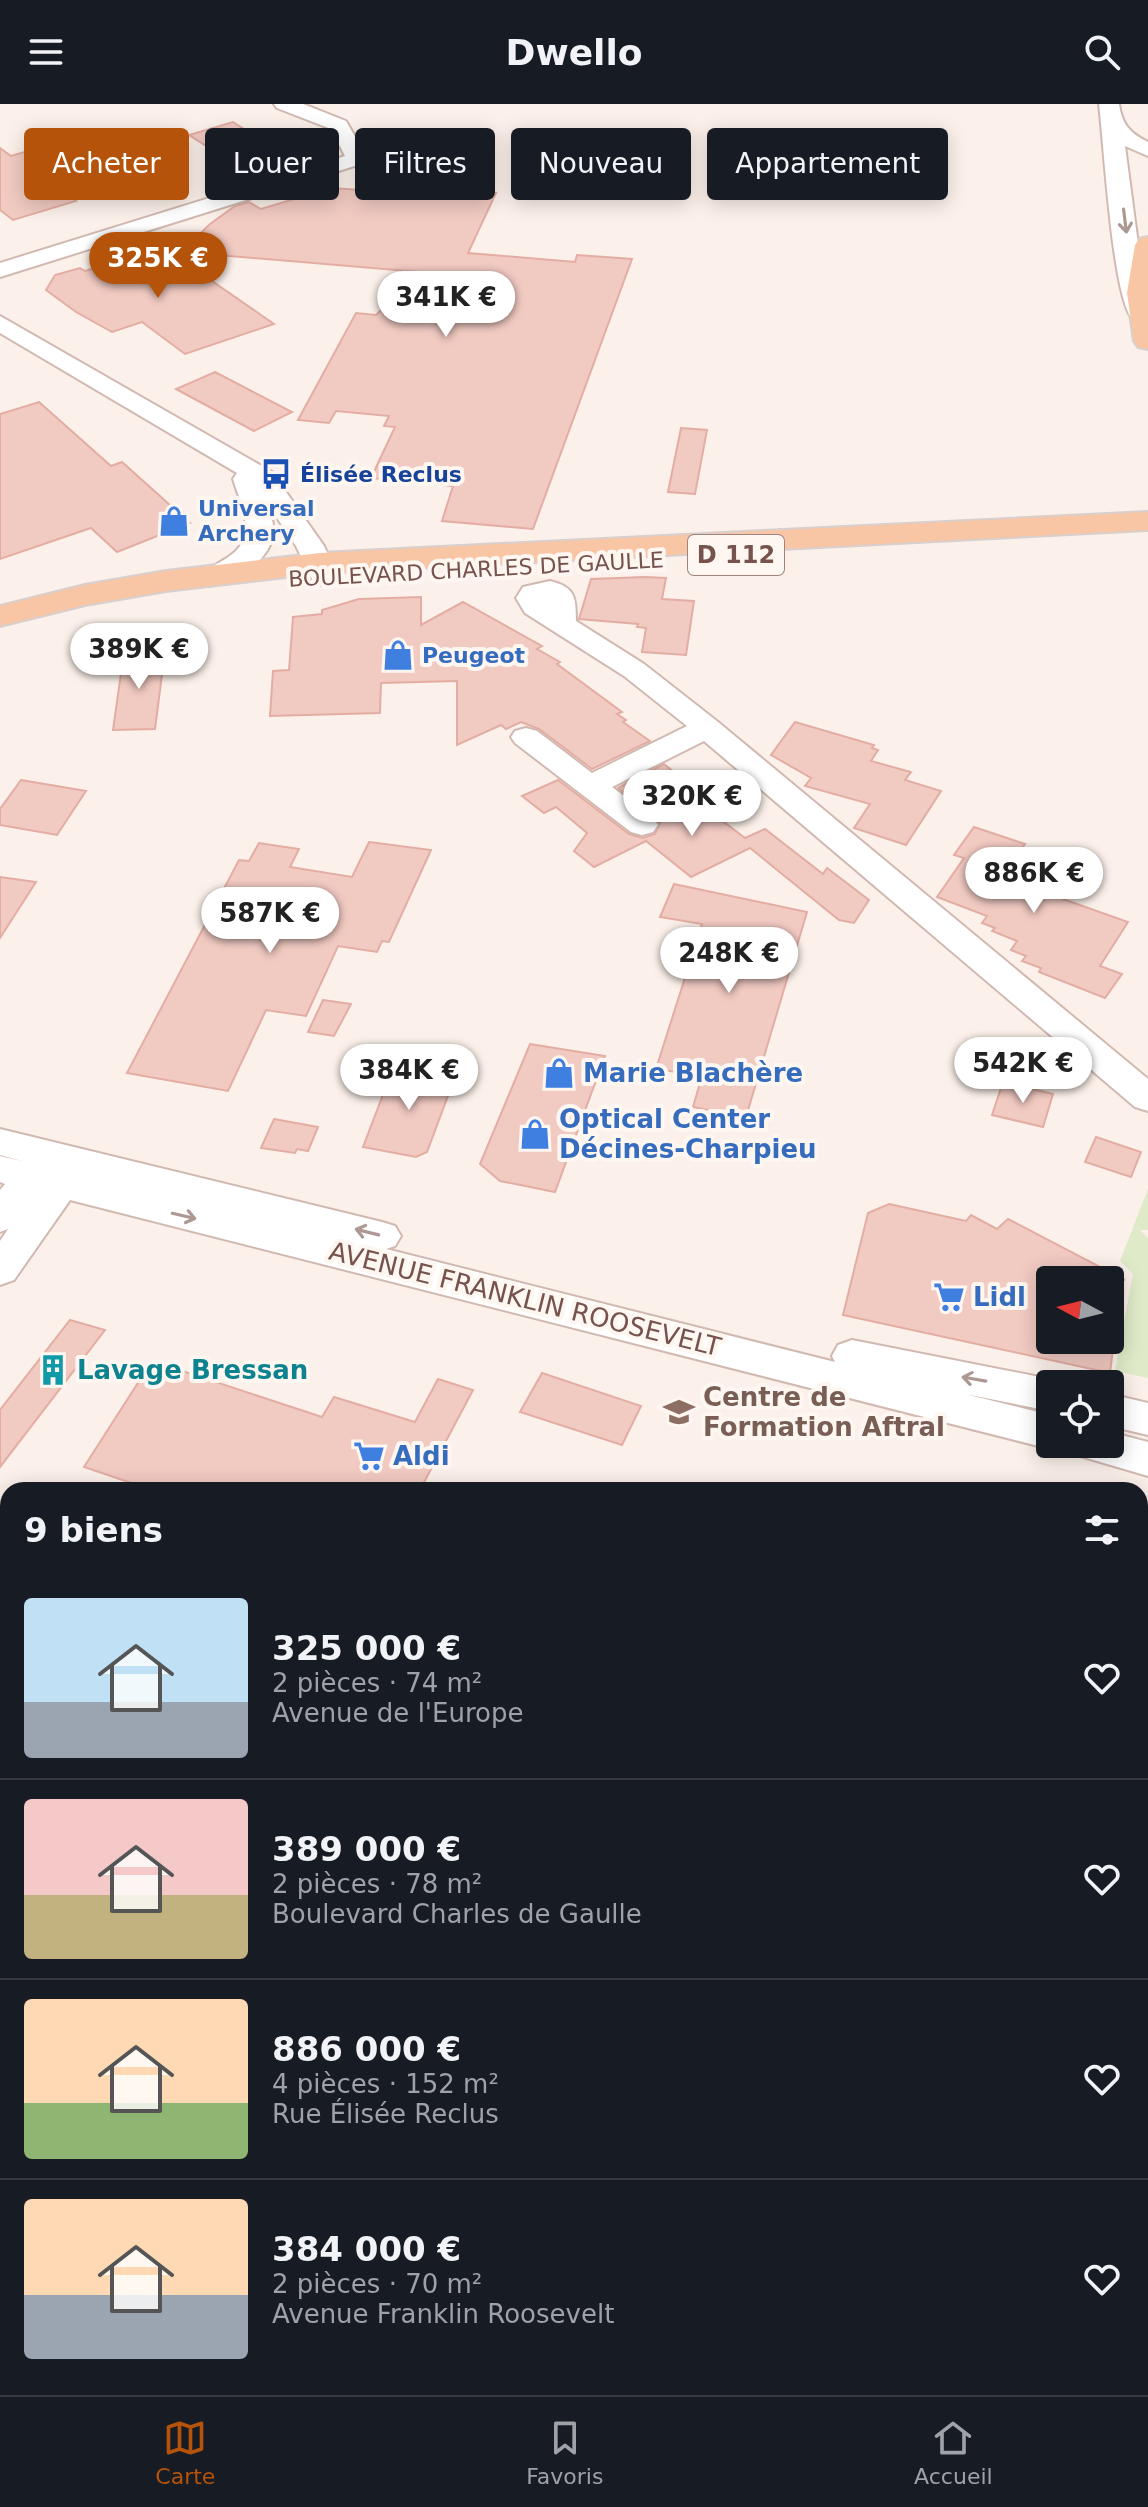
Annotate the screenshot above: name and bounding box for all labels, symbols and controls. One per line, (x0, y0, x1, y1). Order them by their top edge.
icon: menu (24, 30, 68, 74)
icon: search (1080, 30, 1124, 74)
text: Dwello (506, 32, 642, 73)
chip: Acheter (24, 128, 189, 200)
chip: Louer (205, 128, 339, 200)
chip: Filtres (355, 128, 495, 200)
chip: Nouveau (511, 128, 691, 200)
chip: Appartement (707, 128, 948, 200)
one-way arrow (1118, 208, 1133, 233)
pin: 325K € (93, 232, 223, 300)
text: 325K € (107, 243, 209, 273)
pin: 341K € (381, 271, 511, 339)
text: 341K € (395, 282, 497, 312)
bus stop icon: Élisée Reclus (259, 457, 293, 491)
place label: Élisée Reclus (300, 462, 462, 487)
place label: Universal Archery (198, 496, 315, 546)
shop icon: Universal Archery (157, 504, 191, 538)
road number: D 112 (688, 535, 784, 575)
street label: BOULEVARD CHARLES DE GAULLE (288, 547, 664, 592)
pin: 389K € (74, 623, 204, 691)
text: 389K € (88, 634, 190, 664)
shop icon: Peugeot (381, 638, 415, 672)
place label: Peugeot (422, 643, 525, 668)
pin: 320K € (627, 770, 757, 838)
text: 320K € (641, 781, 743, 811)
pin: 886K € (969, 847, 1099, 915)
text: 886K € (983, 858, 1085, 888)
pin: 587K € (205, 887, 335, 955)
text: 587K € (219, 898, 321, 928)
pin: 248K € (664, 927, 794, 995)
text: 248K € (678, 938, 780, 968)
pin: 542K € (958, 1037, 1088, 1105)
pin: 384K € (344, 1044, 474, 1112)
text: 542K € (972, 1048, 1074, 1078)
text: 384K € (358, 1055, 460, 1085)
shop icon: Marie Blachère (542, 1056, 576, 1090)
place label: Marie Blachère (583, 1058, 803, 1088)
place label: Optical Center Décines-Charpieu (559, 1104, 817, 1164)
shop icon: Optical Center Décines-Charpieu (518, 1117, 552, 1151)
one-way arrow (171, 1209, 197, 1224)
one-way arrow (355, 1224, 381, 1239)
street label: AVENUE FRANKLIN ROOSEVELT (326, 1236, 724, 1362)
north arrow (1036, 1266, 1124, 1354)
map controls (1036, 1266, 1124, 1458)
supermarket icon: Lidl (932, 1280, 966, 1314)
place label: Lidl (973, 1282, 1026, 1312)
building icon: Lavage Bressan (36, 1353, 70, 1387)
place label: Lavage Bressan (77, 1355, 308, 1385)
button: locate (1036, 1370, 1124, 1458)
one-way arrow (961, 1371, 987, 1386)
place label: Centre de Formation Aftral (703, 1382, 945, 1442)
school or university icon: Centre de Formation Aftral (662, 1395, 696, 1429)
supermarket icon: Aldi (352, 1439, 386, 1473)
place label: Aldi (393, 1441, 450, 1471)
icon: filters (1080, 1508, 1124, 1552)
text: 9 biens (24, 1510, 163, 1550)
text: 325 000 € (272, 1628, 461, 1668)
icon: home (88, 1630, 184, 1726)
icon: heart (1080, 1656, 1124, 1700)
text: 2 pièces · 74 m² (272, 1668, 482, 1698)
text: Avenue de l'Europe (272, 1698, 523, 1728)
text: 389 000 € (272, 1829, 461, 1869)
icon: home (88, 1831, 184, 1927)
icon: heart (1080, 1857, 1124, 1901)
text: 2 pièces · 78 m² (272, 1869, 482, 1899)
text: Boulevard Charles de Gaulle (272, 1899, 642, 1929)
text: 886 000 € (272, 2029, 461, 2069)
icon: home (88, 2031, 184, 2127)
icon: heart (1080, 2057, 1124, 2101)
text: 4 pièces · 152 m² (272, 2069, 499, 2099)
text: Rue Élisée Reclus (272, 2099, 499, 2129)
text: 384 000 € (272, 2229, 461, 2269)
icon: home (88, 2231, 184, 2327)
icon: heart (1080, 2257, 1124, 2301)
text: 2 pièces · 70 m² (272, 2269, 482, 2299)
text: Avenue Franklin Roosevelt (272, 2299, 614, 2329)
tab: Carte (155, 2416, 215, 2489)
tab: Favoris (526, 2416, 603, 2489)
tab: Accueil (914, 2416, 993, 2489)

